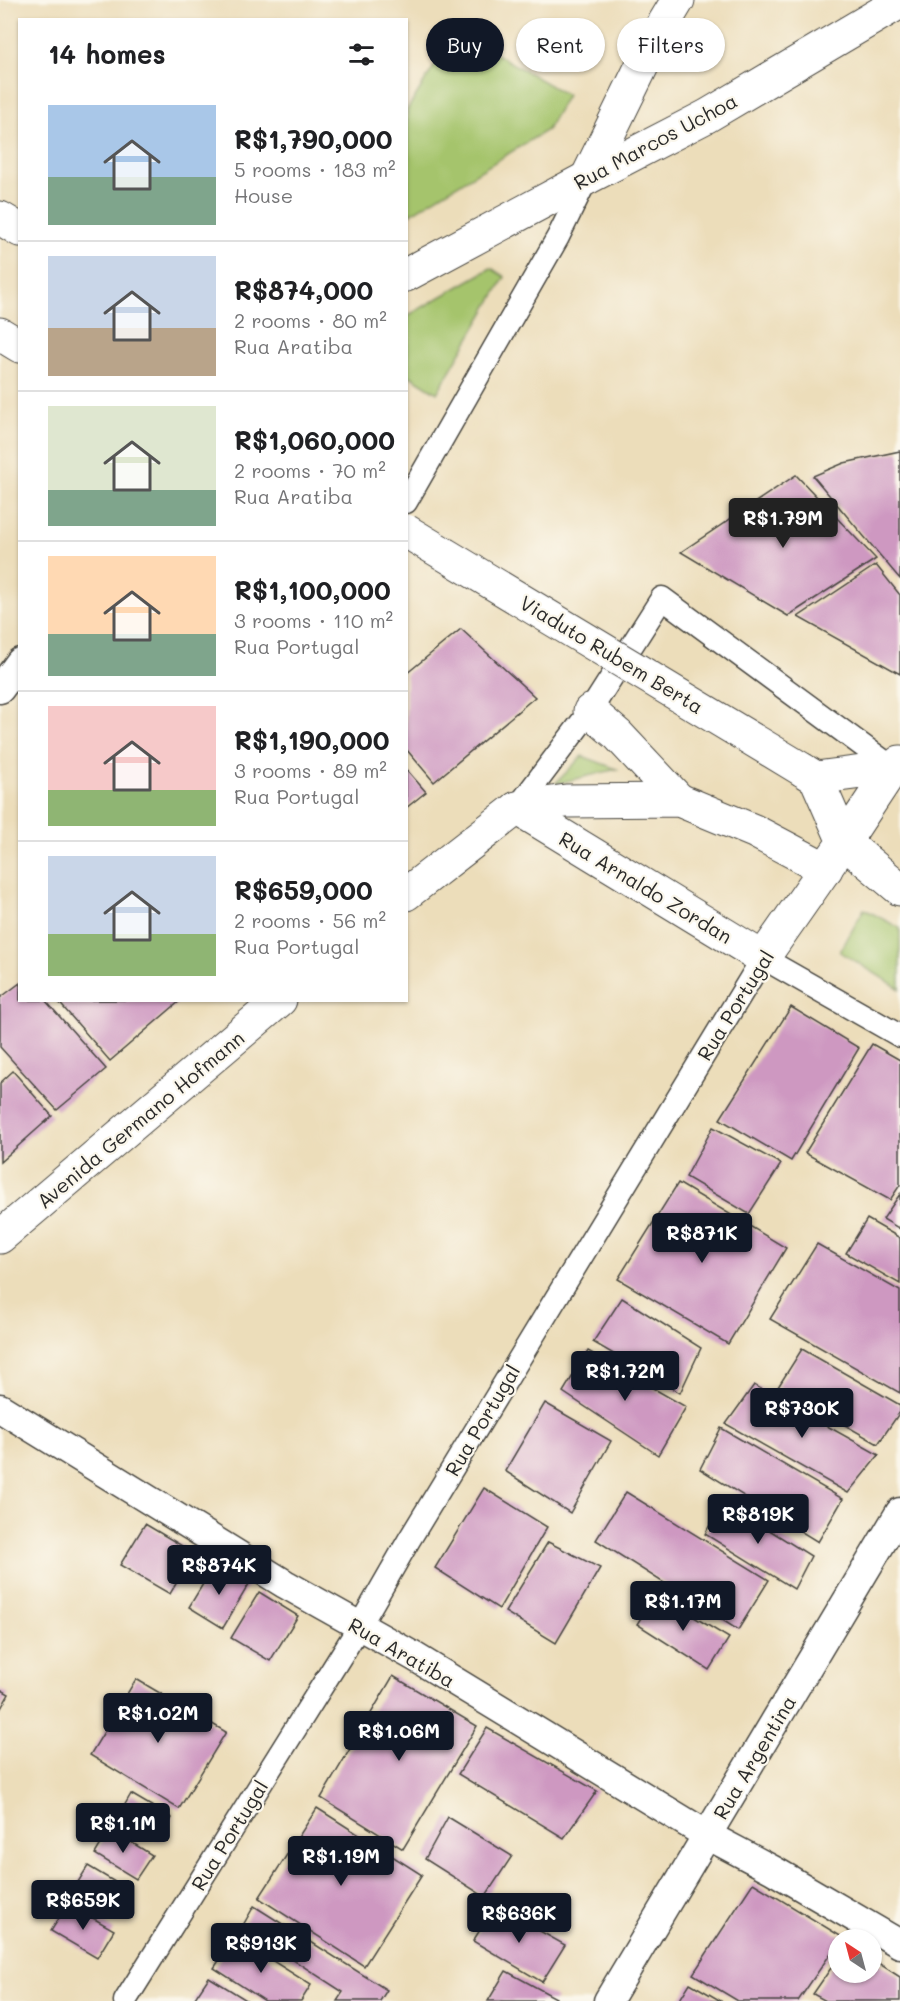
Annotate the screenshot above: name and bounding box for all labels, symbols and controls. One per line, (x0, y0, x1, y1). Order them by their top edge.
chip: Buy (426, 18, 504, 72)
chip: Rent (516, 18, 605, 72)
chip: Filters (617, 18, 725, 72)
text: 14 homes (48, 37, 166, 71)
icon: filters (345, 38, 378, 71)
street label: Rua Marcos Uchoa (569, 87, 741, 195)
text: R$1,790,000 (234, 122, 393, 156)
icon: home (96, 129, 168, 201)
text: 5 rooms · 183 m² (234, 156, 396, 182)
text: House (234, 182, 293, 208)
text: R$874,000 (234, 273, 373, 307)
icon: home (96, 280, 168, 352)
text: 2 rooms · 80 m² (234, 307, 387, 333)
text: Rua Aratiba (234, 333, 353, 359)
text: R$1,060,000 (234, 423, 395, 457)
icon: home (96, 430, 168, 502)
text: 2 rooms · 70 m² (234, 457, 386, 483)
text: Rua Aratiba (234, 483, 353, 509)
pin: R$1.79M (728, 498, 838, 549)
text: R$1.79M (743, 504, 823, 530)
text: R$1,100,000 (234, 573, 391, 607)
icon: home (96, 580, 168, 652)
street label: Viaduto Rubem Berta (516, 589, 708, 719)
text: 3 rooms · 110 m² (234, 607, 393, 633)
text: Rua Portugal (234, 633, 360, 659)
text: R$1,190,000 (234, 723, 390, 757)
icon: home (96, 730, 168, 802)
text: 3 rooms · 89 m² (234, 757, 387, 783)
text: Rua Portugal (234, 783, 360, 809)
street label: Rua Arnaldo Zordan (555, 825, 737, 949)
text: R$659,000 (234, 873, 373, 907)
icon: home (96, 880, 168, 952)
text: 2 rooms · 56 m² (234, 907, 386, 933)
text: Rua Portugal (234, 933, 360, 959)
street label: Rua Portugal (691, 945, 779, 1065)
street label: Avenida Germano Hofmann (31, 1025, 249, 1213)
pin: R$871K (653, 1213, 751, 1264)
text: R$871K (666, 1219, 738, 1245)
pin: R$1.72M (570, 1351, 680, 1402)
text: R$1.72M (585, 1357, 665, 1383)
street label: Rua Portugal (439, 1359, 525, 1481)
pin: R$730K (753, 1388, 851, 1439)
text: R$730K (764, 1394, 840, 1420)
pin: R$819K (709, 1494, 807, 1545)
text: R$819K (722, 1500, 794, 1526)
pin: R$874K (170, 1545, 268, 1596)
text: R$874K (181, 1551, 257, 1577)
pin: R$1.17M (628, 1581, 738, 1632)
text: R$1.17M (644, 1587, 722, 1613)
street label: Rua Aratiba (344, 1611, 460, 1693)
street label: Rua Argentina (707, 1690, 801, 1824)
pin: R$1.02M (103, 1693, 213, 1744)
text: R$1.02M (117, 1699, 199, 1725)
pin: R$1.06M (344, 1711, 454, 1762)
text: R$1.06M (358, 1717, 440, 1743)
street label: Rua Portugal (185, 1775, 273, 1895)
pin: R$1.1M (74, 1803, 172, 1854)
text: R$1.1M (90, 1809, 156, 1835)
pin: R$1.19M (286, 1836, 396, 1887)
text: R$1.19M (302, 1842, 380, 1868)
pin: R$659K (34, 1880, 132, 1931)
text: R$659K (45, 1886, 121, 1912)
pin: R$636K (470, 1893, 568, 1944)
text: R$636K (481, 1899, 557, 1925)
pin: R$913K (212, 1923, 310, 1974)
text: R$913K (225, 1929, 297, 1955)
north arrow (828, 1929, 882, 1983)
map controls (828, 1929, 882, 1983)

